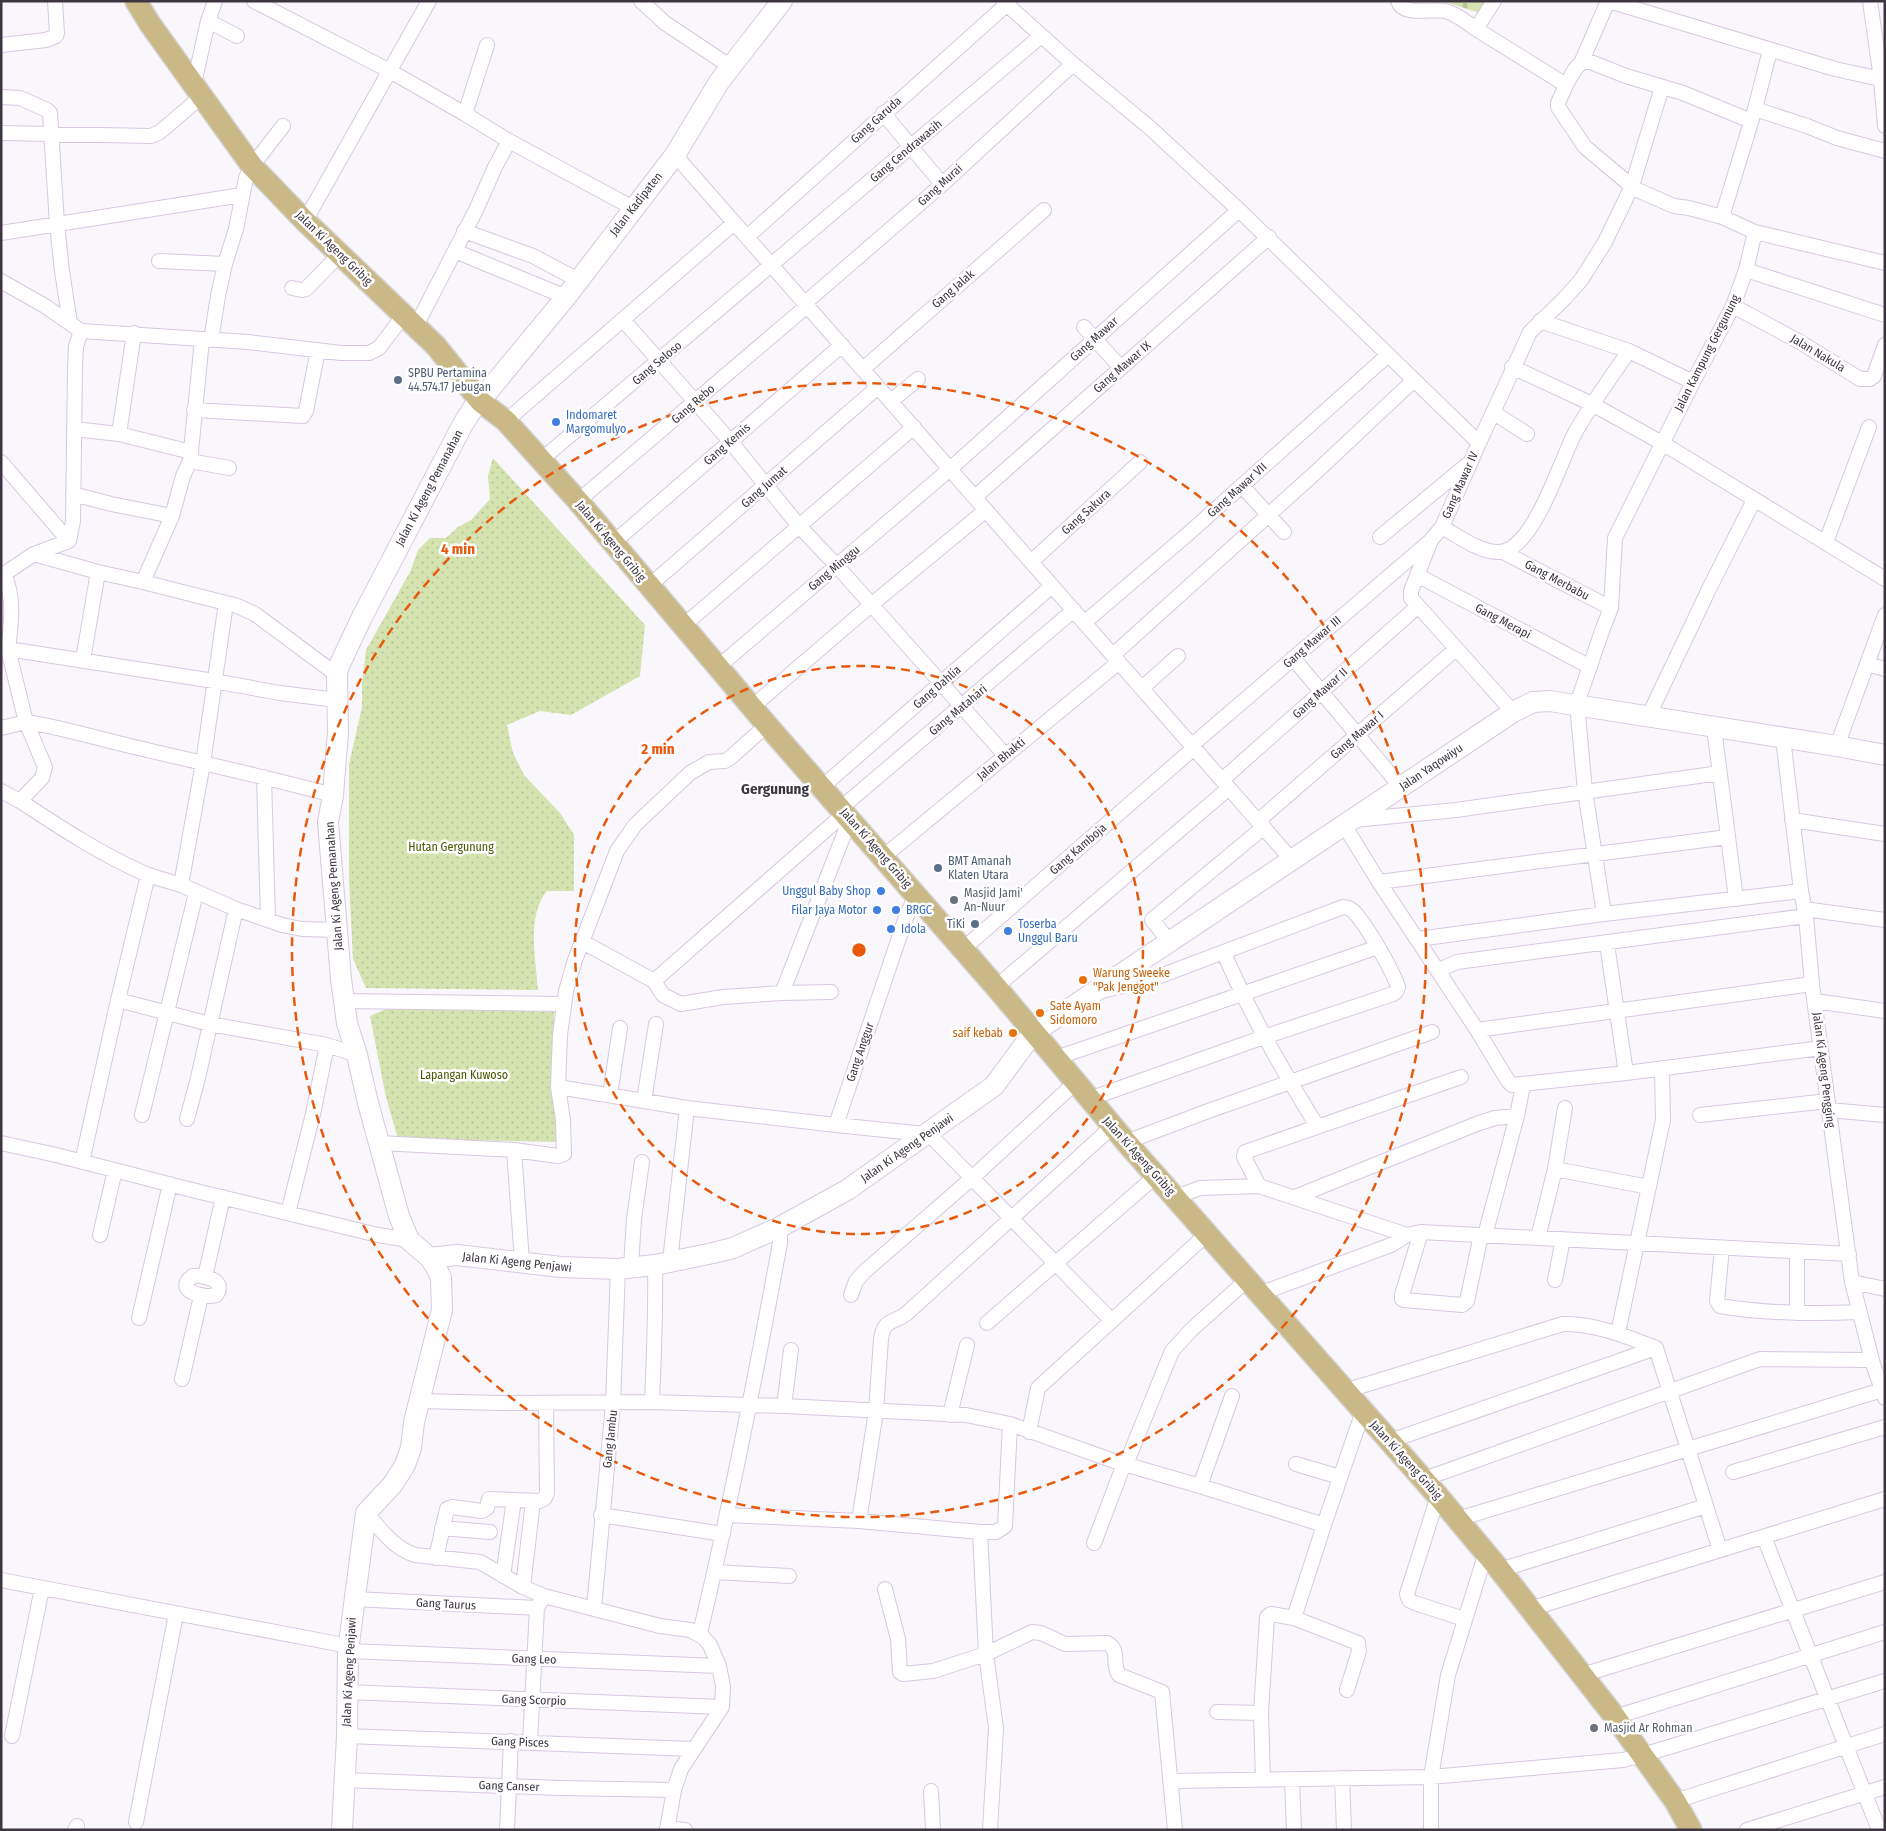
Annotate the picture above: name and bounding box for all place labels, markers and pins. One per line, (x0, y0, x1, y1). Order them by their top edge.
place label: SPBU Pertamina 44.574.17 Jebugan (408, 366, 491, 394)
marker: SPBU Pertamina 44.574.17 Jebugan (392, 374, 404, 386)
place label: Indomaret Margomulyo (566, 408, 626, 436)
marker: Indomaret Margomulyo (550, 416, 562, 428)
place label: BMT Amanah Klaten Utara (948, 854, 1011, 882)
marker: BMT Amanah Klaten Utara (932, 862, 944, 874)
place label: Unggul Baby Shop (782, 884, 871, 898)
marker: Unggul Baby Shop (875, 885, 887, 897)
place label: Masjid Jami' An-Nuur (964, 886, 1023, 914)
marker: Masjid Jami' An-Nuur (948, 894, 960, 906)
place label: Filar Jaya Motor (791, 903, 868, 917)
place label: BRGC (906, 903, 932, 917)
marker: Filar Jaya Motor (871, 904, 883, 916)
marker: BRGC (890, 904, 902, 916)
place label: TiKi (947, 917, 965, 931)
place label: Toserba Unggul Baru (1018, 917, 1078, 945)
marker: TiKi (969, 918, 981, 930)
place label: Idola (901, 922, 926, 936)
marker: Idola (885, 923, 897, 935)
marker: Toserba Unggul Baru (1002, 925, 1014, 937)
centre of rings (850, 941, 868, 959)
place label: Warung Sweeke "Pak Jenggot" (1093, 966, 1170, 994)
marker: Warung Sweeke "Pak Jenggot" (1077, 974, 1089, 986)
place label: Sate Ayam Sidomoro (1050, 999, 1101, 1027)
marker: Sate Ayam Sidomoro (1034, 1007, 1046, 1019)
place label: saif kebab (953, 1026, 1003, 1040)
marker: saif kebab (1007, 1027, 1019, 1039)
place label: Masjid Ar Rohman (1604, 1721, 1693, 1735)
marker: Masjid Ar Rohman (1588, 1722, 1600, 1734)

